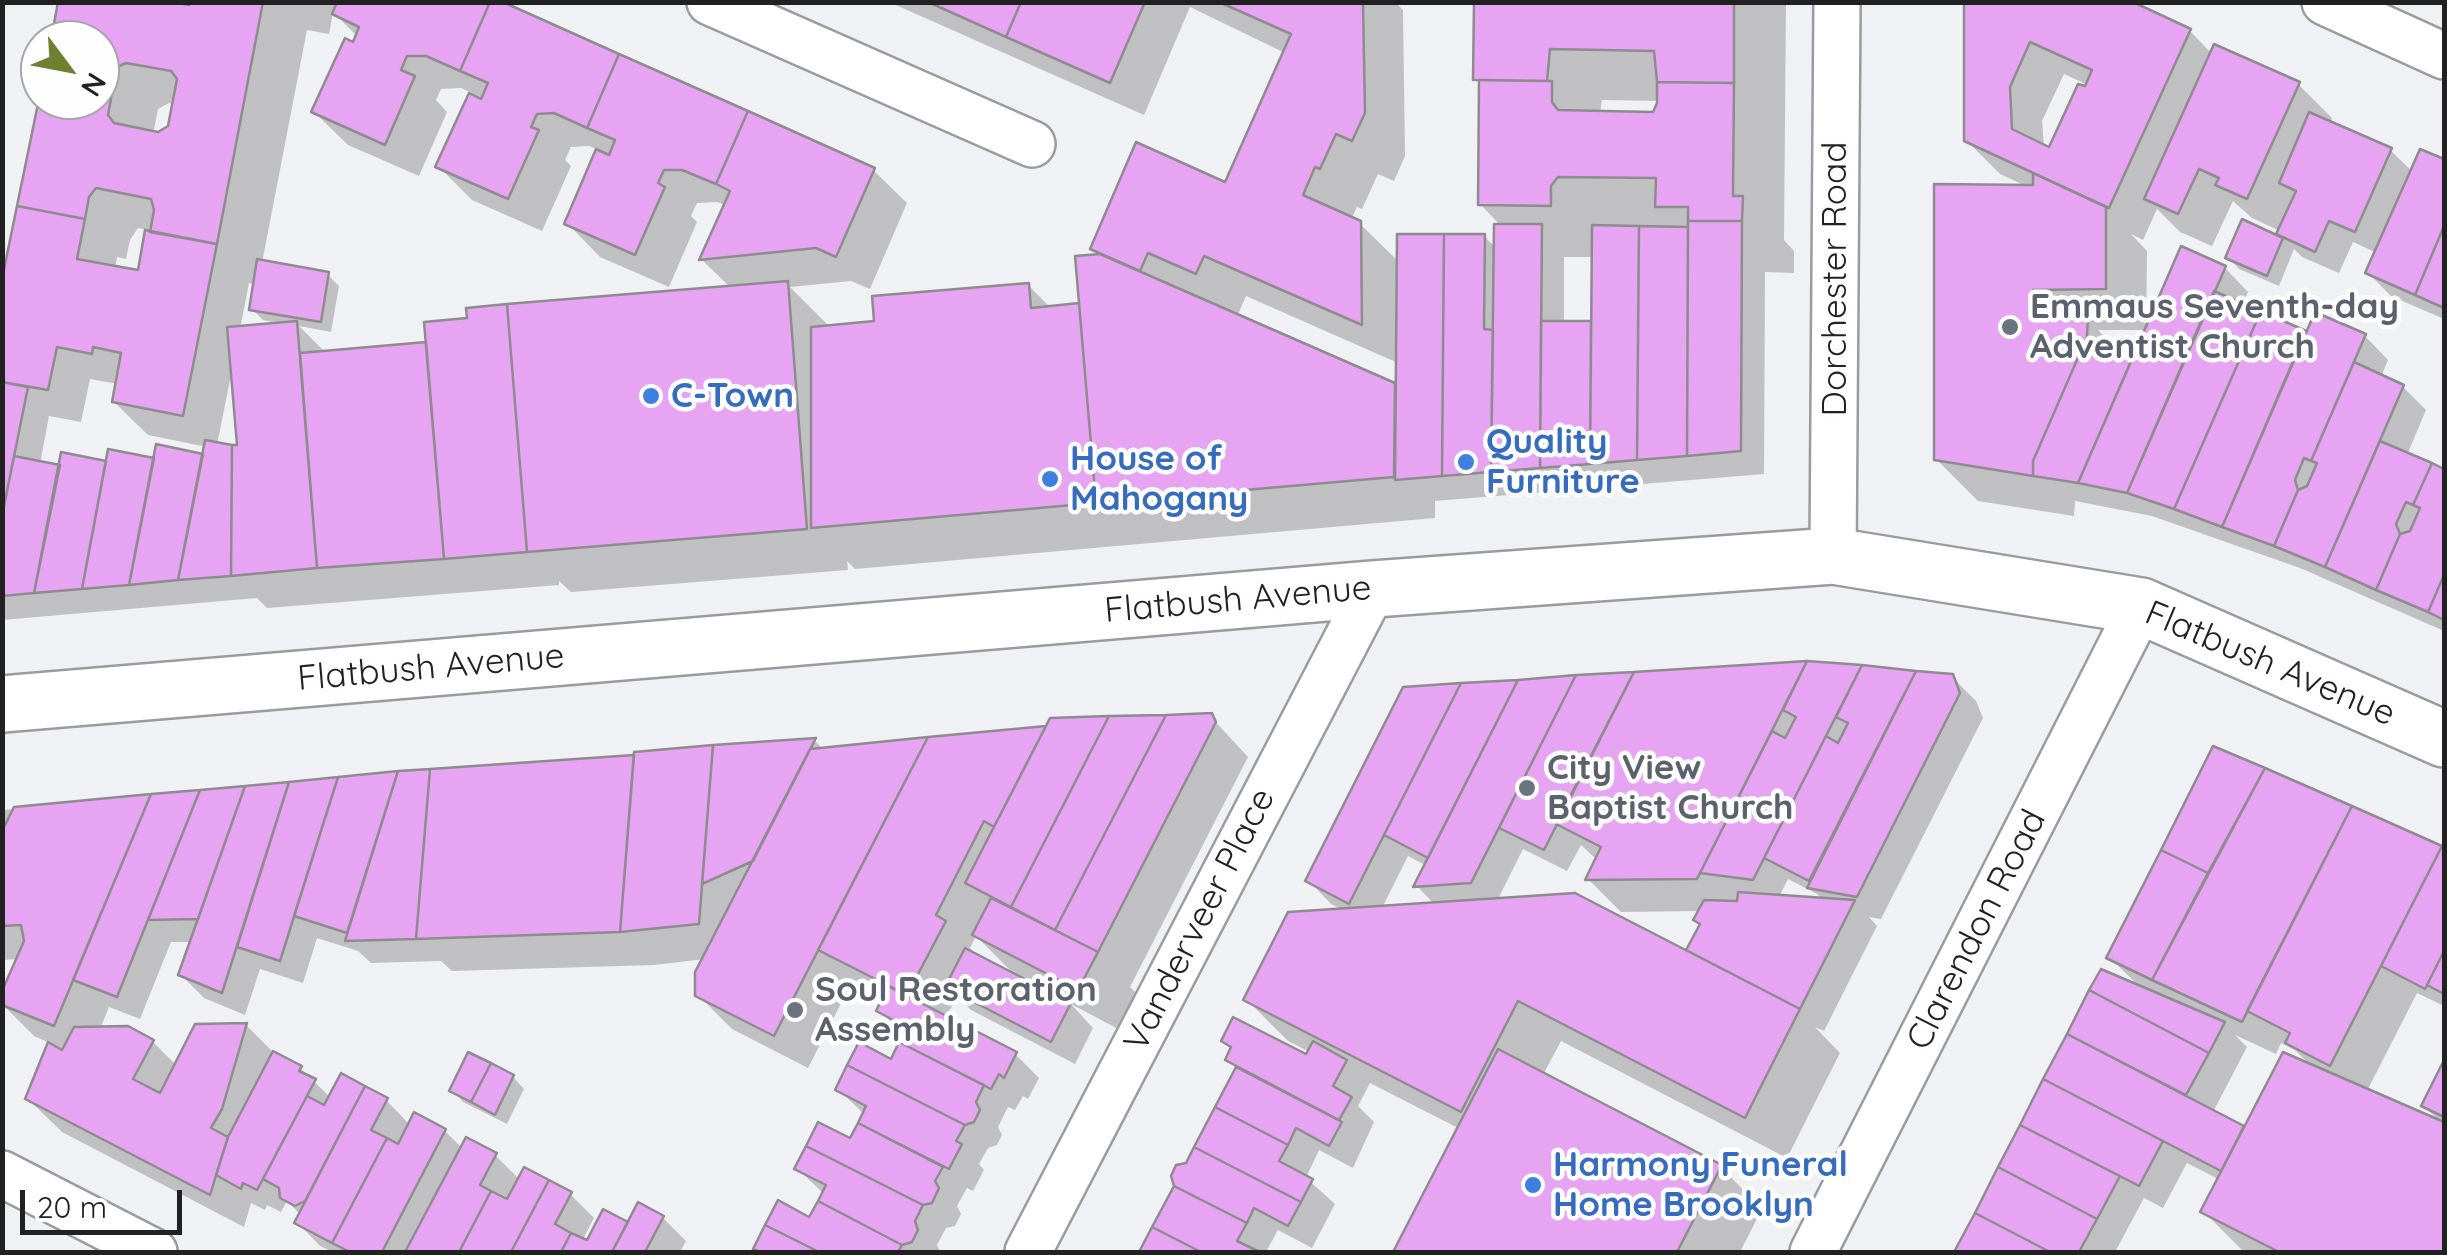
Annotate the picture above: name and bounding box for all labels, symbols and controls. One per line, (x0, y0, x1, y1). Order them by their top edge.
north arrow (20, 20, 120, 120)
text: N (74, 67, 114, 103)
street label: Dorchester Road (1814, 142, 1856, 416)
place label: Emmaus Seventh-day Adventist Church (2030, 286, 2399, 368)
marker: Emmaus Seventh-day Adventist Church (1999, 316, 2021, 338)
place label: C-Town (671, 375, 794, 417)
marker: C-Town (640, 385, 662, 407)
place label: Quality Furniture (1486, 421, 1640, 503)
place label: House of Mahogany (1070, 438, 1248, 520)
marker: Quality Furniture (1455, 451, 1477, 473)
marker: House of Mahogany (1039, 468, 1061, 490)
street label: Flatbush Avenue (1103, 567, 1373, 633)
street label: Flatbush Avenue (2139, 592, 2401, 736)
street label: Flatbush Avenue (296, 635, 566, 701)
place label: City View Baptist Church (1547, 747, 1794, 829)
marker: City View Baptist Church (1516, 777, 1538, 799)
street label: Vanderveer Place (1116, 782, 1284, 1058)
street label: Clarendon Road (1898, 803, 2056, 1057)
place label: Soul Restoration Assembly (815, 969, 1097, 1051)
marker: Soul Restoration Assembly (784, 999, 806, 1021)
place label: Harmony Funeral Home Brooklyn (1553, 1144, 1848, 1226)
scale bar (25, 1170, 188, 1232)
marker: Harmony Funeral Home Brooklyn (1522, 1174, 1544, 1196)
text: 20 m (37, 1188, 107, 1226)

